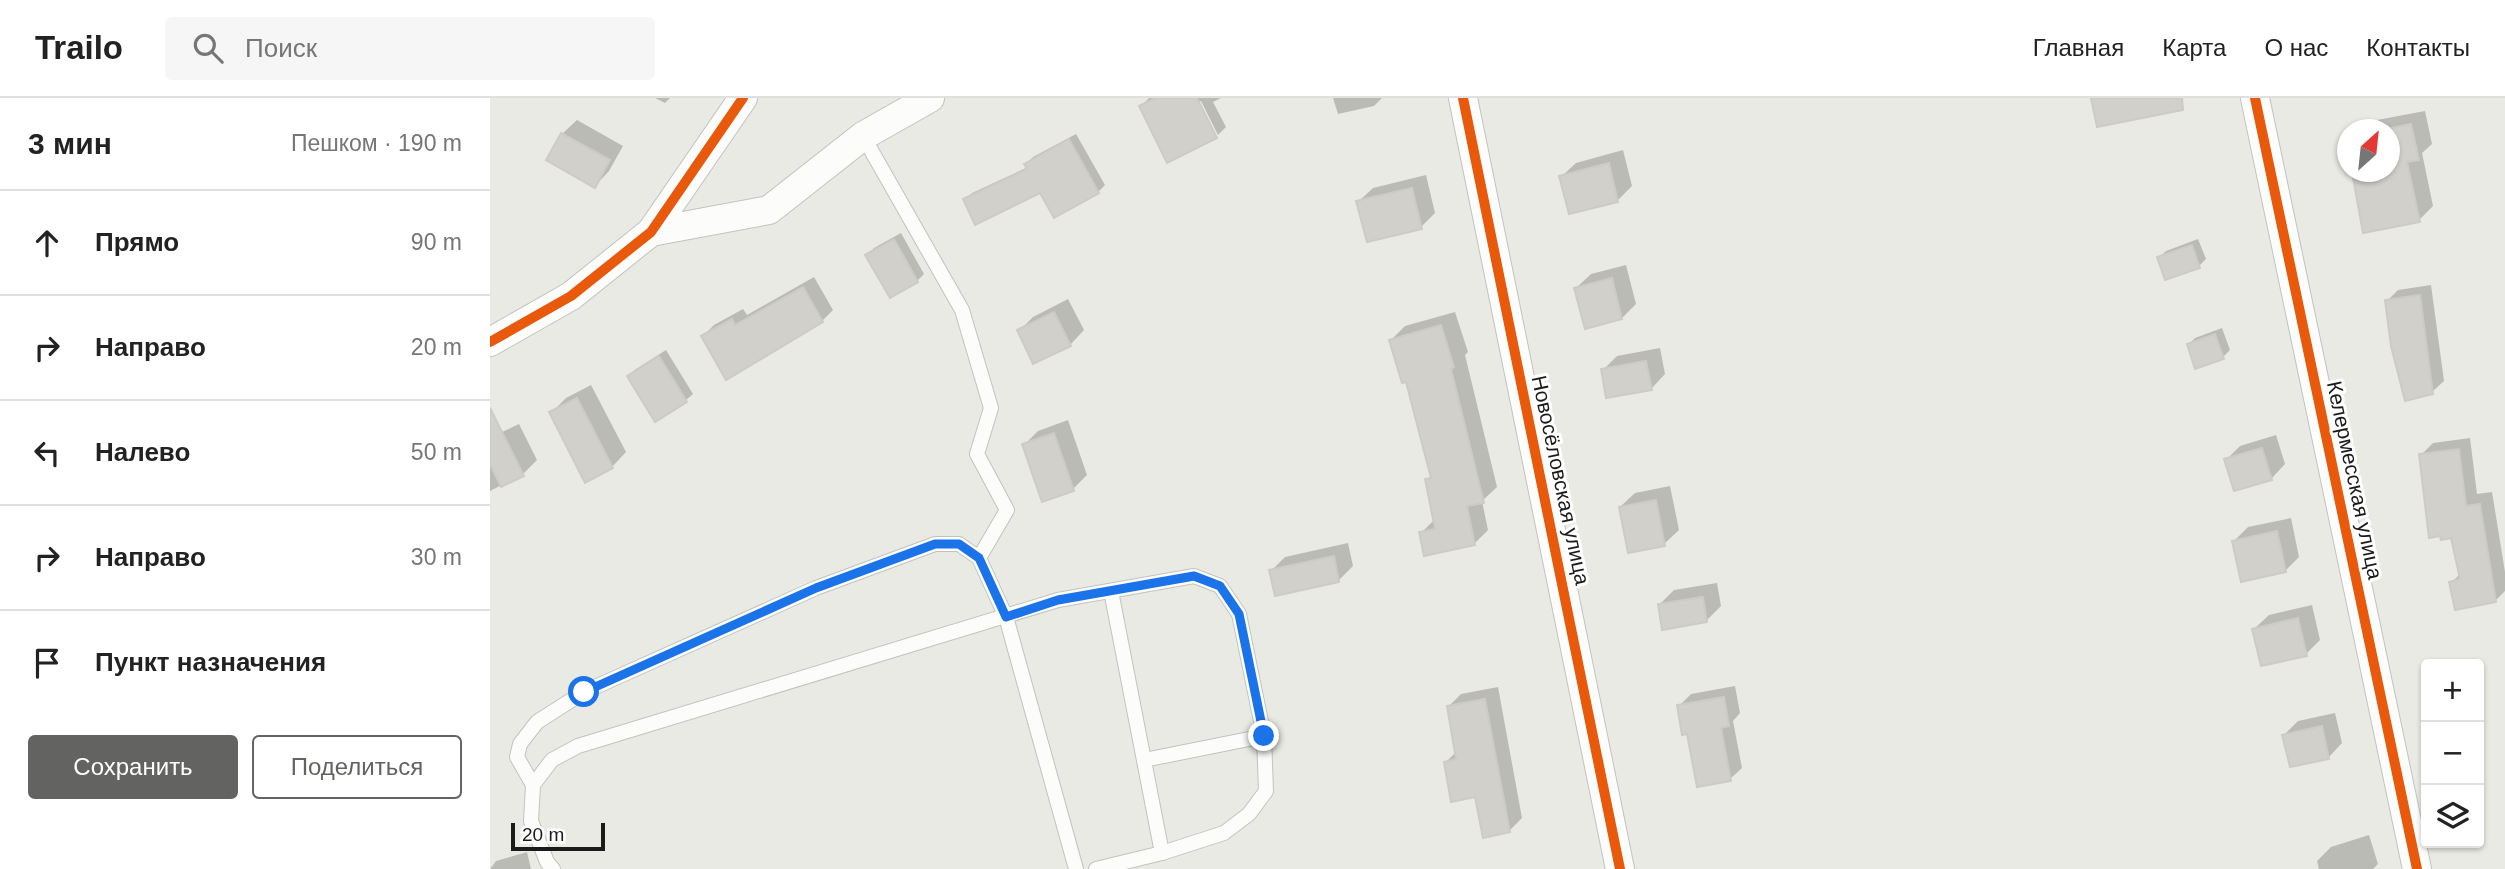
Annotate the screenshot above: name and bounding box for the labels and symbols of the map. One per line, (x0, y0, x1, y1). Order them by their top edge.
north arrow (2337, 119, 2400, 182)
street label: Новосёловская улица (1528, 373, 1595, 587)
street label: Келермесская улица (2323, 379, 2387, 582)
route start (568, 676, 599, 707)
route end (1248, 720, 1279, 751)
scale bar (511, 820, 606, 852)

